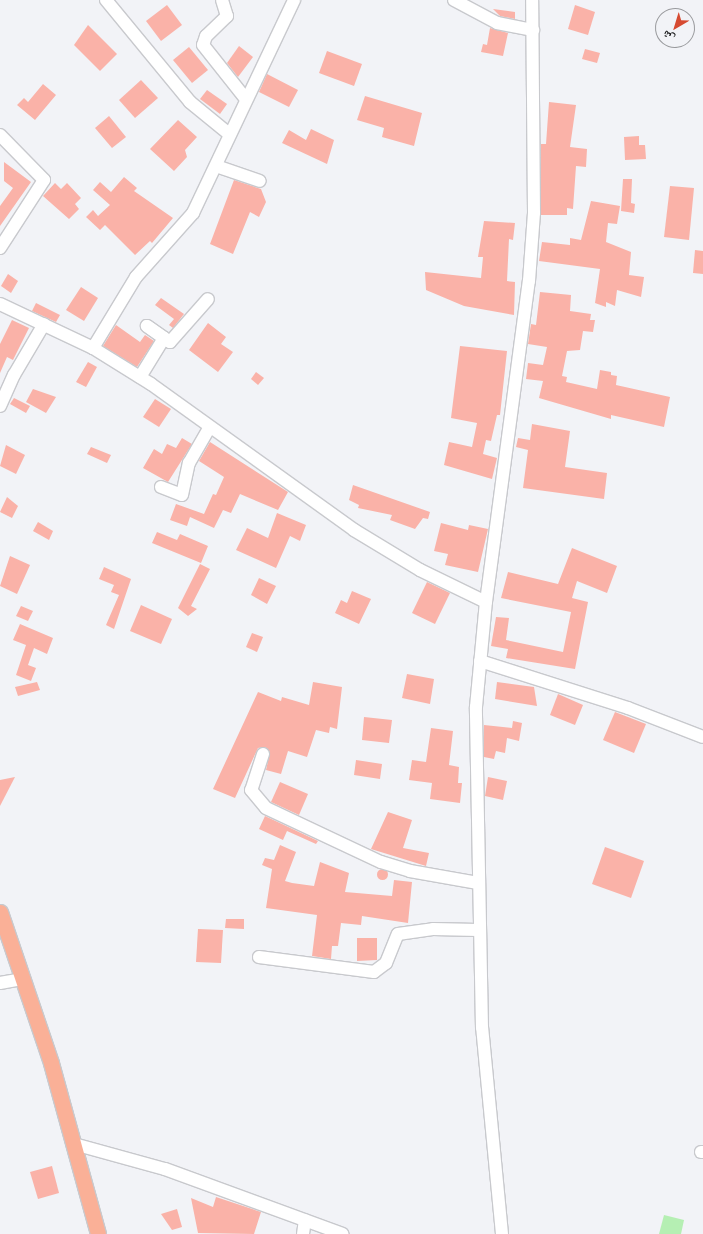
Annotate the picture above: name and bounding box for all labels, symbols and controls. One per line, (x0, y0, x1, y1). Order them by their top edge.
north arrow (655, 8, 695, 48)
text: ش (659, 27, 678, 47)

